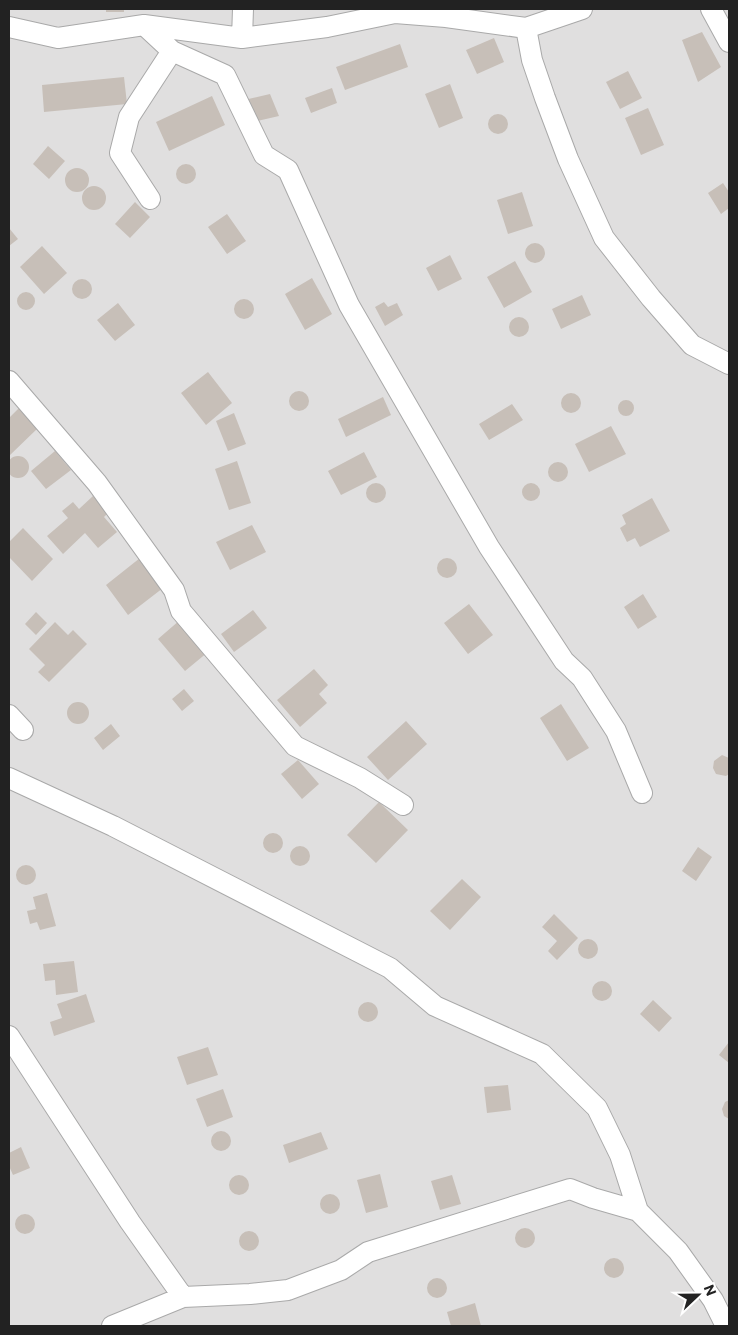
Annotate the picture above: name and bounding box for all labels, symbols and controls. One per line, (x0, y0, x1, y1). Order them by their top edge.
north arrow (673, 1270, 723, 1320)
text: N (701, 1282, 720, 1298)

